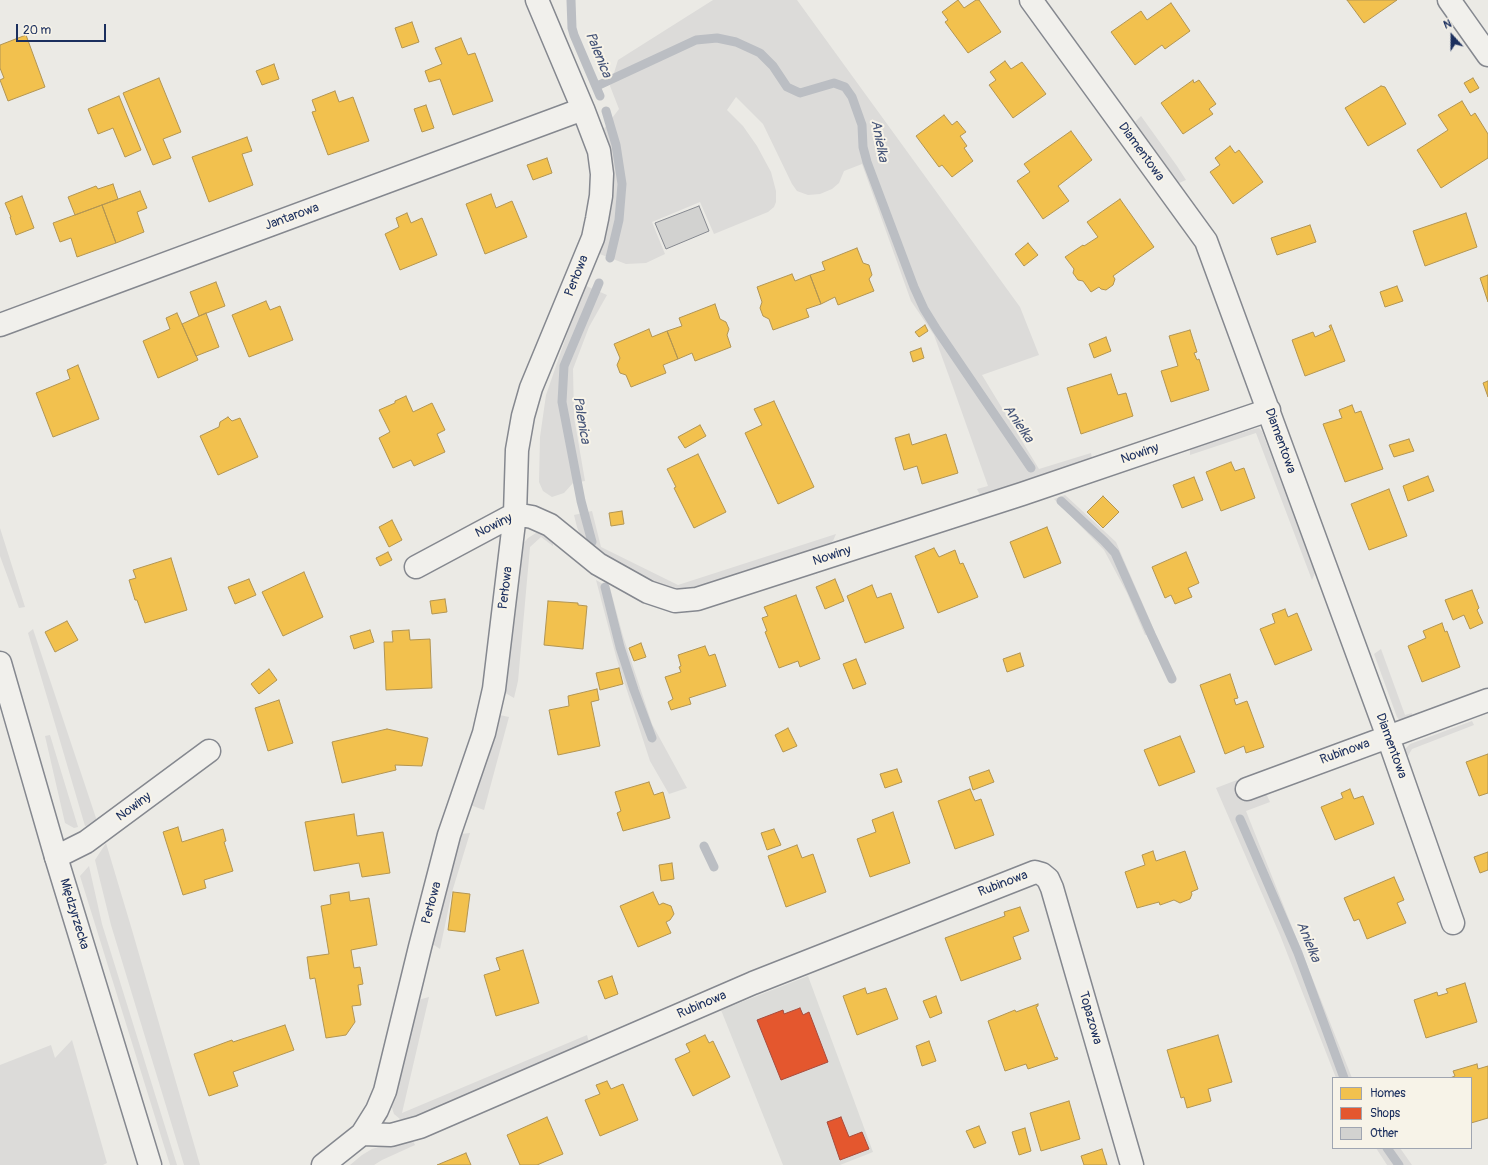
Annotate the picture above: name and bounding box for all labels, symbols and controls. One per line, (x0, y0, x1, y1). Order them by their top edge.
scale bar (18, 16, 108, 42)
north arrow (1432, 16, 1472, 56)
text: N (1442, 17, 1453, 32)
text: 20 m (23, 23, 51, 38)
water label: Palenica (581, 30, 615, 80)
water label: Anielka (867, 119, 891, 163)
street label: Diamentowa (1115, 120, 1167, 184)
street label: Jantarowa (263, 200, 321, 234)
street label: Perłowa (562, 253, 592, 299)
water label: Palenica (569, 395, 593, 445)
water label: Anielka (999, 402, 1037, 446)
street label: Diamentowa (1261, 406, 1299, 476)
street label: Nowiny (1119, 440, 1161, 468)
street label: Nowiny (473, 510, 515, 542)
street label: Nowiny (811, 543, 853, 569)
street label: Perłowa (496, 566, 516, 610)
street label: Diamentowa (1372, 711, 1410, 781)
street label: Rubinowa (1318, 736, 1372, 768)
street label: Nowiny (114, 789, 154, 825)
street label: Rubinowa (976, 867, 1030, 901)
street label: Międzyrzecka (56, 877, 92, 951)
street label: Perłowa (419, 880, 445, 926)
water label: Anielka (1292, 919, 1324, 965)
street label: Rubinowa (675, 988, 729, 1022)
street label: Topazowa (1075, 990, 1105, 1046)
legend (1332, 1077, 1472, 1149)
text: Homes (1370, 1086, 1406, 1101)
text: Shops (1370, 1106, 1400, 1121)
text: Other (1370, 1126, 1398, 1141)

